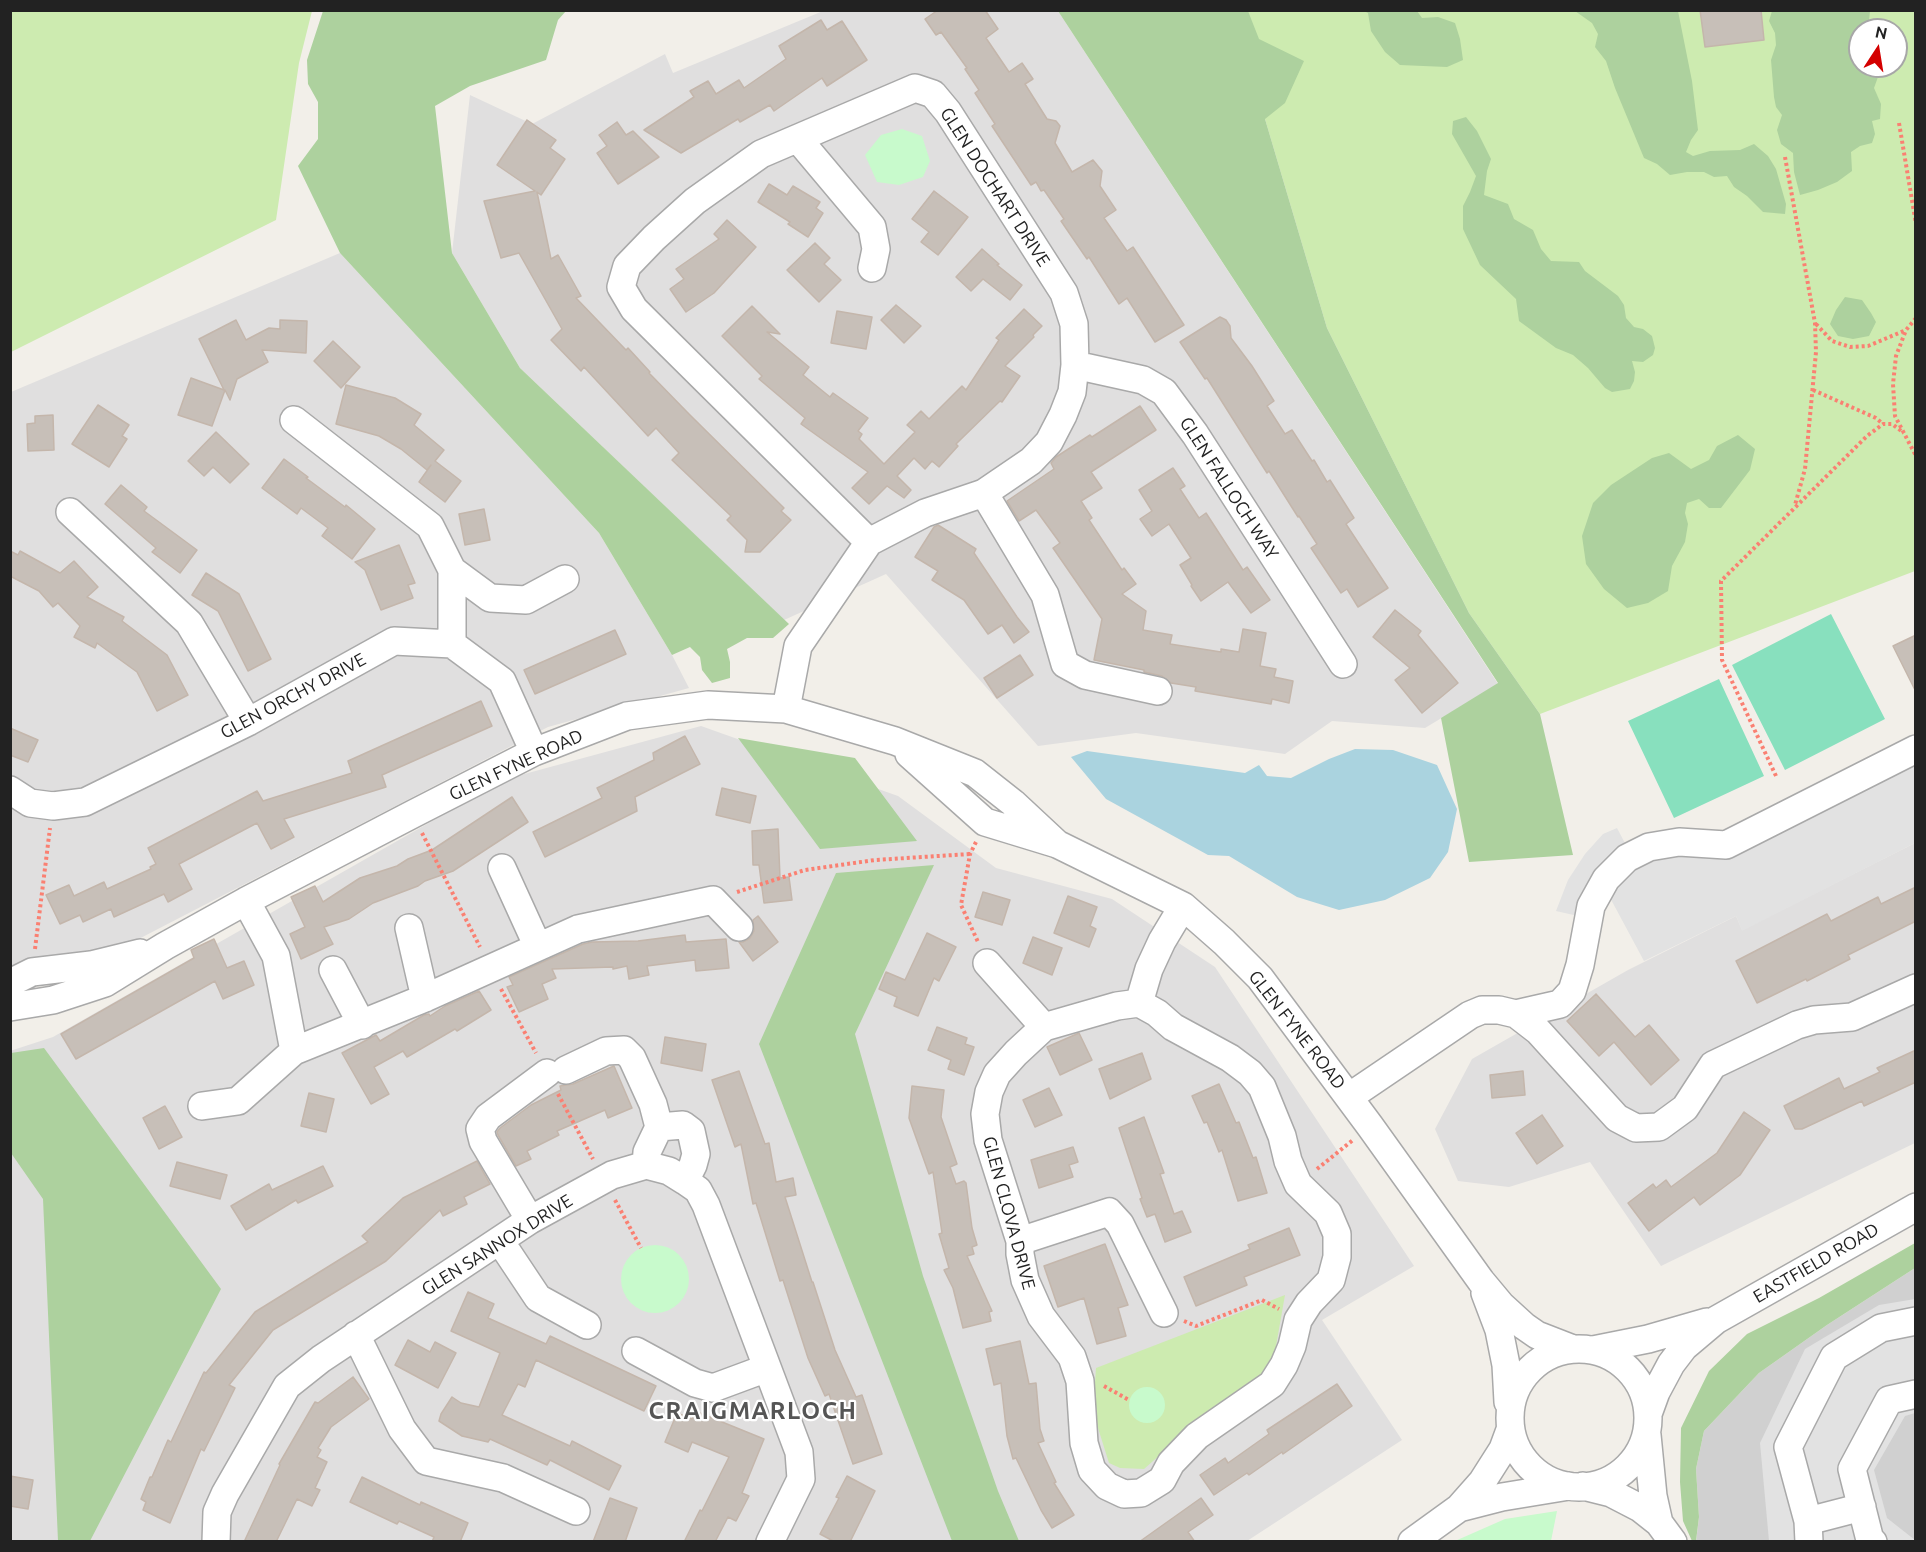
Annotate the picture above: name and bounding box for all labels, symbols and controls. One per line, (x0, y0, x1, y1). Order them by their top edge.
north arrow (1848, 18, 1908, 78)
text: N (1874, 22, 1889, 42)
street label: GLEN DOCHART DRIVE (935, 103, 1055, 271)
street label: GLEN FALLOCH WAY (1175, 413, 1283, 563)
street label: GLEN ORCHY DRIVE (217, 649, 369, 743)
street label: GLEN FYNE ROAD (446, 725, 586, 805)
street label: GLEN FYNE ROAD (1244, 966, 1350, 1094)
street label: GLEN CLOVA DRIVE (978, 1134, 1040, 1292)
street label: GLEN SANNOX DRIVE (418, 1190, 576, 1300)
street label: EASTFIELD ROAD (1749, 1218, 1883, 1308)
district label: CRAIGMARLOCH (649, 1397, 857, 1425)

